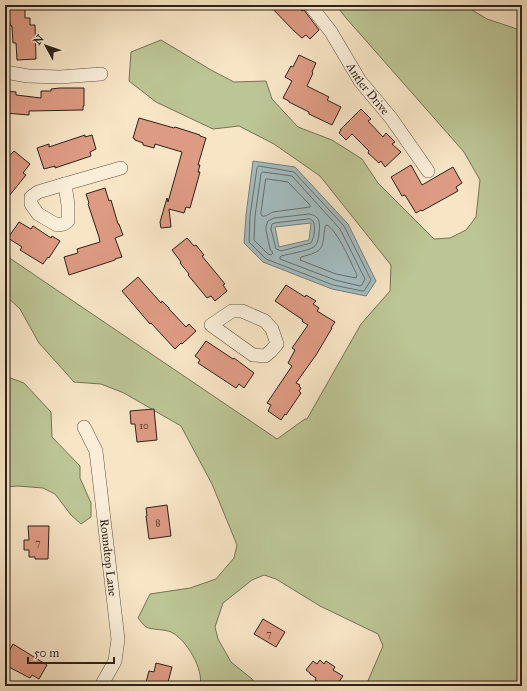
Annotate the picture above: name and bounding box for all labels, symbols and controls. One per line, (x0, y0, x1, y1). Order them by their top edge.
north arrow (26, 26, 66, 66)
text: N (31, 32, 47, 48)
street label: Antler Drive (343, 59, 392, 118)
house number: 10 (139, 420, 149, 432)
house number: 8 (155, 517, 161, 529)
street label: Roundtop Lane (97, 518, 120, 597)
house number: 7 (35, 537, 41, 549)
house number: 7 (266, 628, 272, 640)
scale bar (28, 639, 114, 665)
text: 50 m (34, 646, 59, 660)

